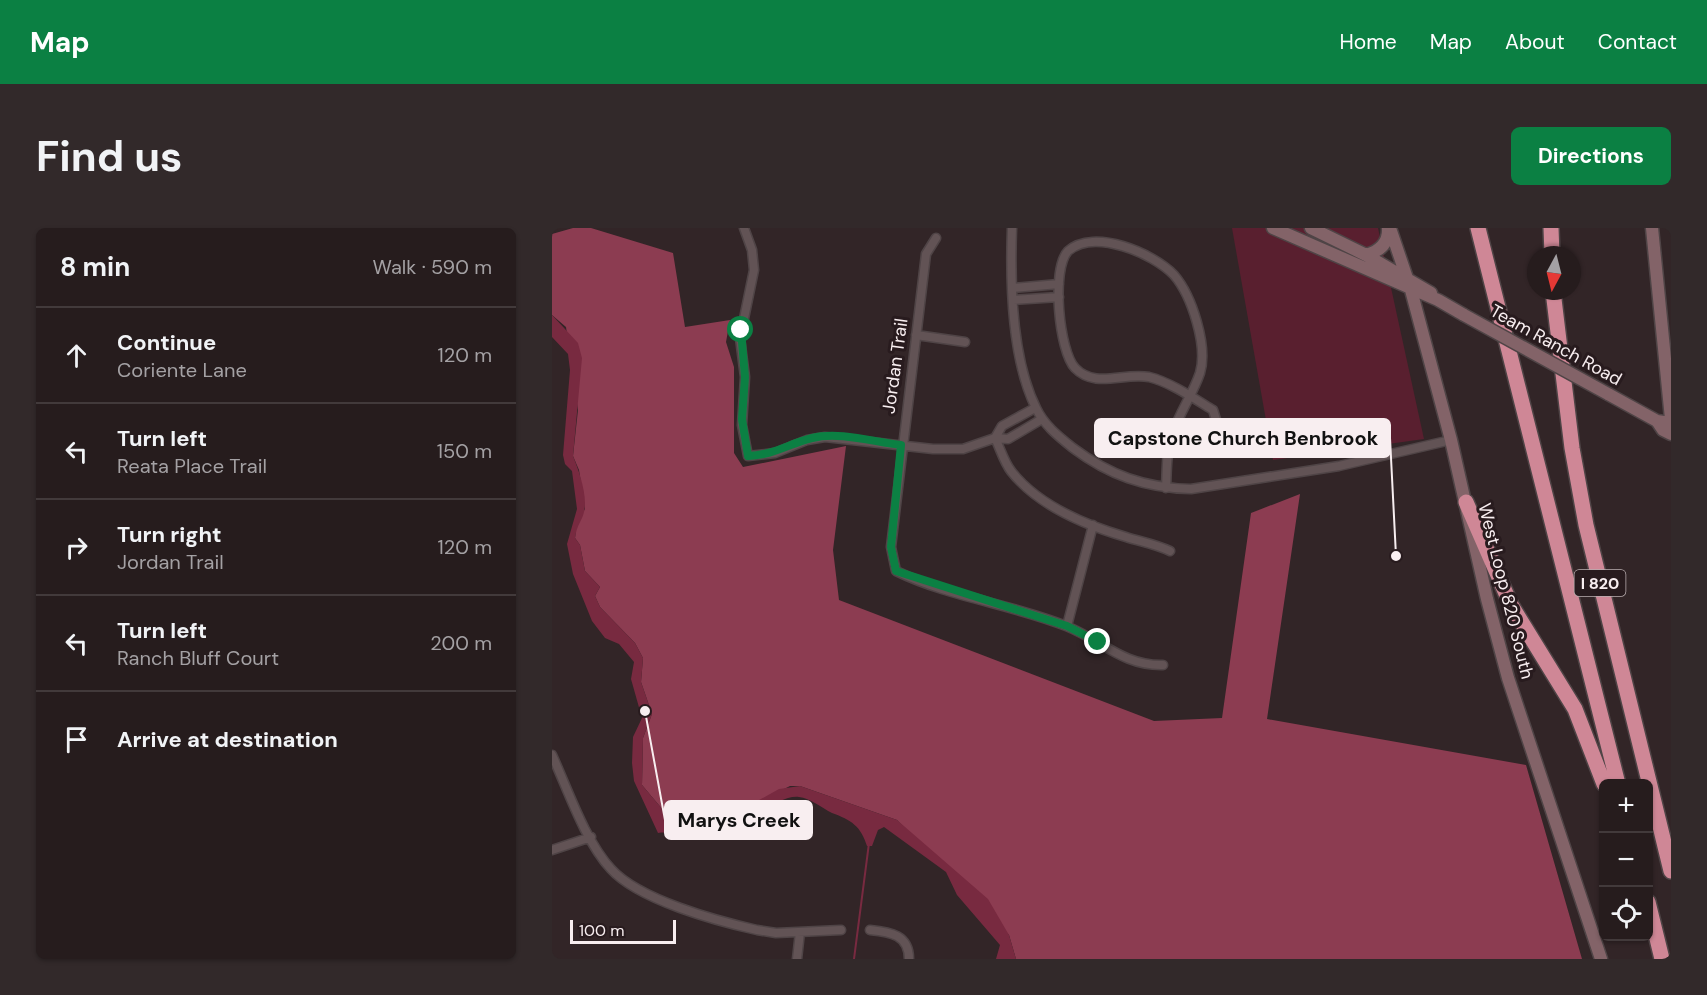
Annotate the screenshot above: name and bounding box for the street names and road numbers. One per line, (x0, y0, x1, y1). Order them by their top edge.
street label: Team Ranch Road (1486, 299, 1626, 391)
street label: Jordan Trail (876, 317, 914, 415)
street label: West Loop 820 South (1473, 501, 1539, 681)
road number: I 820 (1574, 570, 1626, 596)

